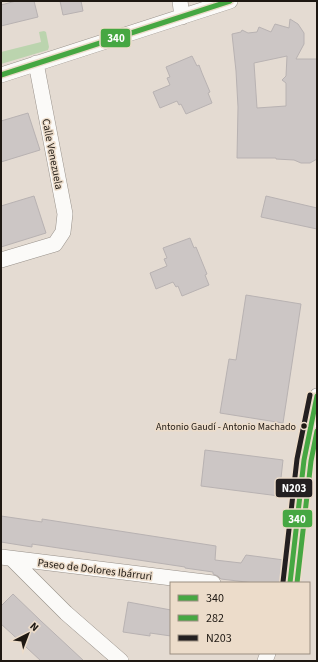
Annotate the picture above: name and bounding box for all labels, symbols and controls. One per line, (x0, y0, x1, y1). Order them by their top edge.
line badge: 340 (100, 28, 131, 48)
text: 340 (107, 31, 125, 46)
street label: Calle Venezuela (38, 117, 67, 191)
place label: Antonio Gaudí - Antonio Machado (156, 420, 296, 434)
marker: Antonio Gaudí - Antonio Machado (299, 421, 309, 431)
line badge: N203 (275, 478, 313, 498)
text: N203 (282, 481, 307, 496)
line badge: 340 (282, 509, 313, 528)
text: 340 (288, 512, 306, 527)
street label: Paseo de Dolores Ibárruri (37, 555, 153, 584)
legend (170, 582, 310, 654)
text: 340 (206, 590, 224, 607)
text: 282 (206, 610, 224, 627)
north arrow (8, 614, 48, 654)
text: N (27, 619, 42, 635)
text: N203 (206, 630, 232, 647)

